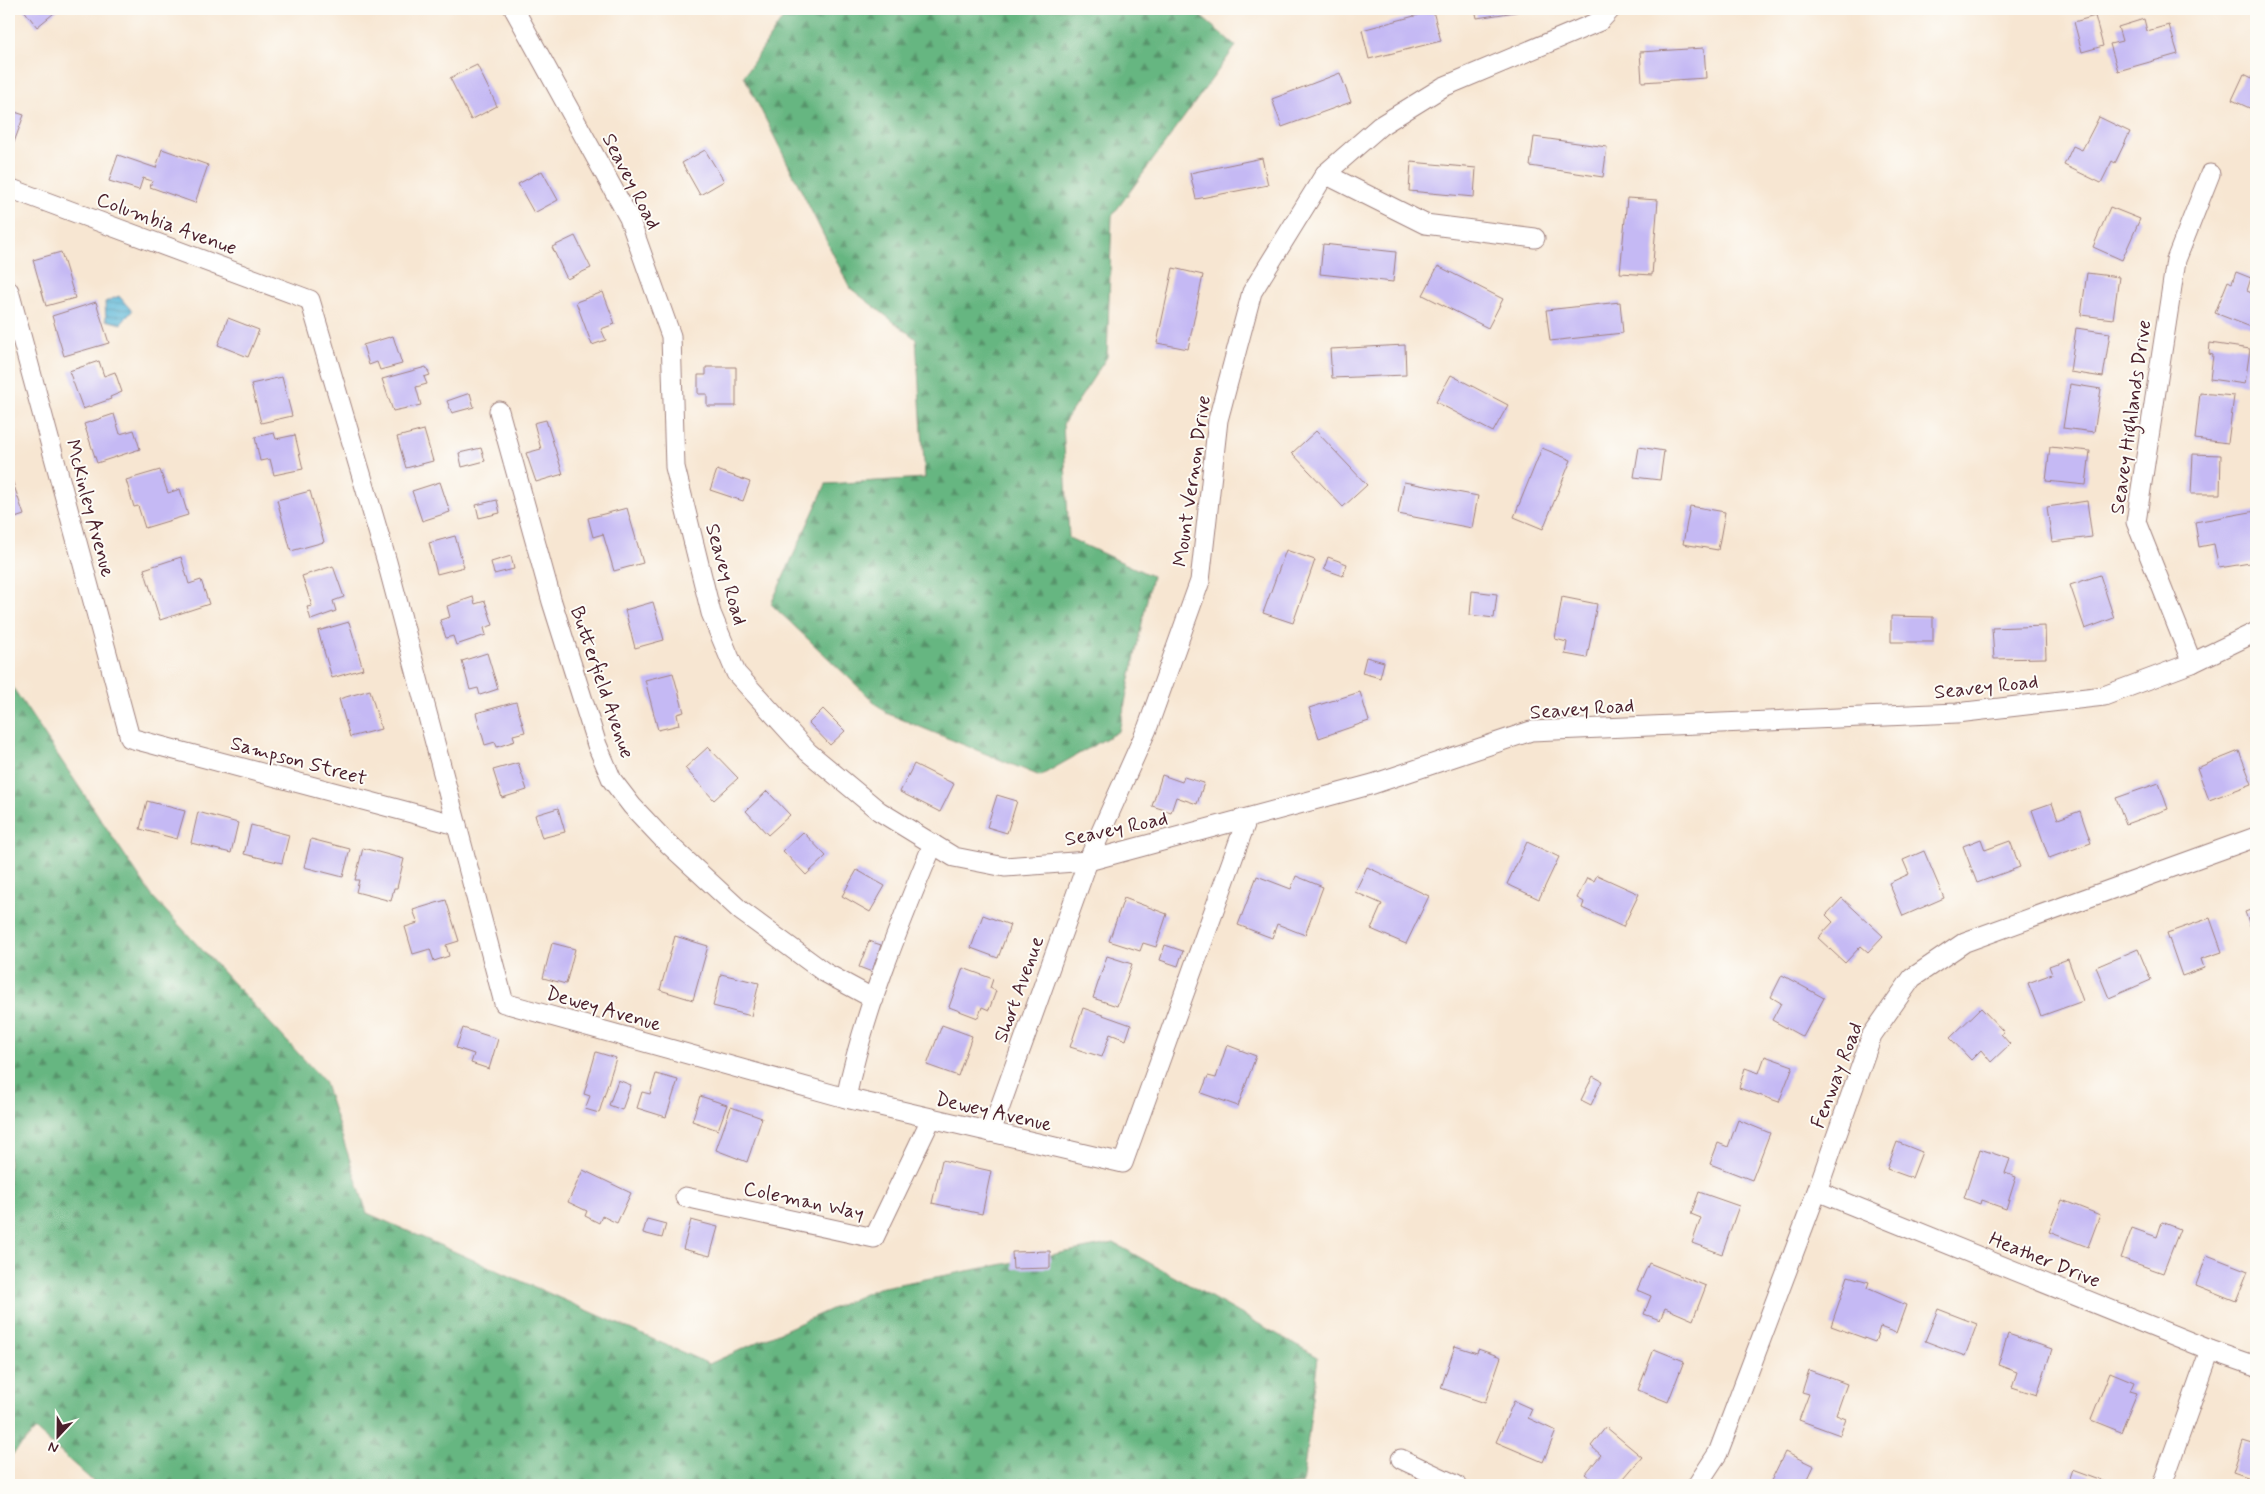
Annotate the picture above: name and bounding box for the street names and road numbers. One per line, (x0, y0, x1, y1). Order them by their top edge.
street label: Seavey Road (595, 129, 666, 234)
street label: Columbia Avenue (93, 186, 240, 262)
street label: Seavey Highlands Drive (2104, 318, 2160, 516)
street label: Mount Vernon Drive (1167, 394, 1218, 569)
street label: McKinley Avenue (58, 437, 121, 580)
street label: Seavey Road (698, 520, 753, 628)
street label: Butterfield Avenue (563, 603, 640, 762)
street label: Seavey Road (1933, 669, 2040, 706)
street label: Seavey Road (1529, 692, 1635, 727)
street label: Sampson Street (227, 730, 370, 793)
street label: Seavey Road (1062, 805, 1170, 854)
street label: Short Avenue (988, 932, 1051, 1046)
street label: Dewey Avenue (543, 980, 664, 1039)
street label: Fenway Road (1805, 1019, 1870, 1132)
street label: Dewey Avenue (933, 1086, 1055, 1139)
street label: Coleman Way (741, 1175, 867, 1227)
street label: Heather Drive (1985, 1226, 2104, 1295)

